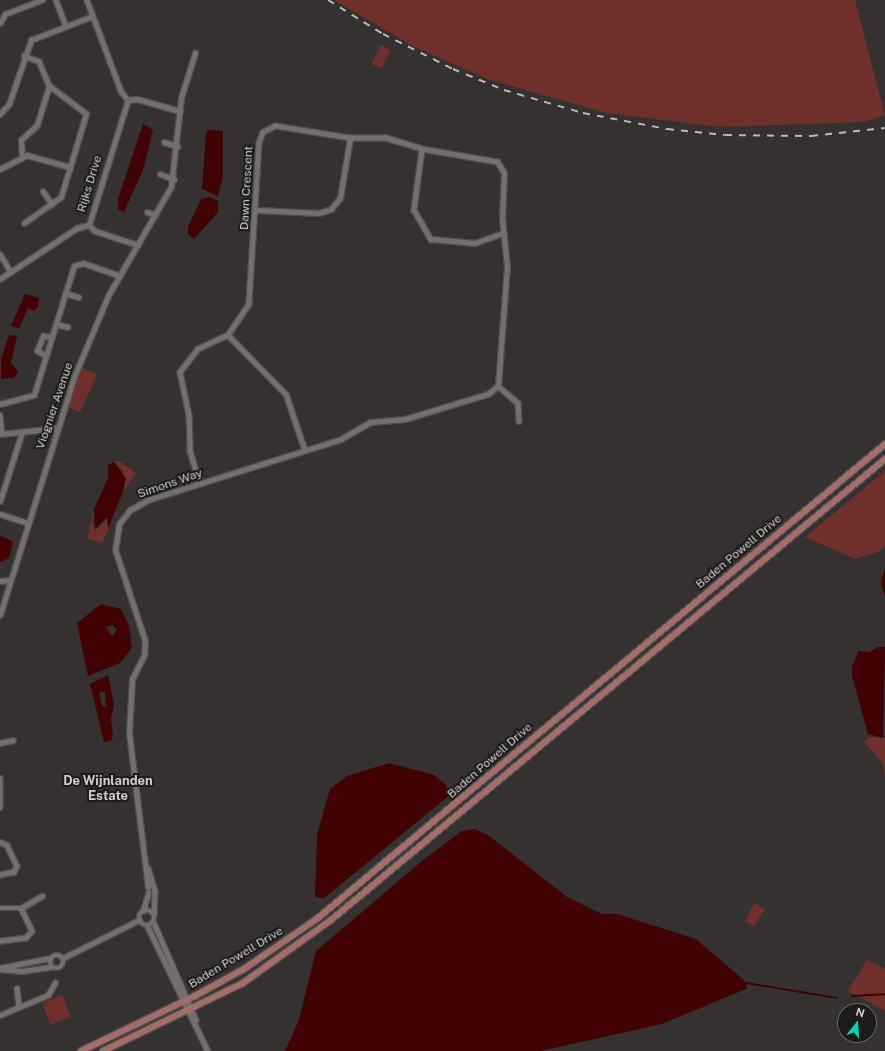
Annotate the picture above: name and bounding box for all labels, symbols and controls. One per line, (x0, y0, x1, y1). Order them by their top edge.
street label: Dawn Crescent (238, 146, 256, 230)
street label: Rijks Drive (75, 154, 105, 214)
street label: Viognier Avenue (33, 361, 77, 451)
street label: Simons Way (136, 466, 204, 502)
street label: Baden Powell Drive (693, 512, 785, 592)
street label: Baden Powell Drive (445, 720, 535, 802)
district label: De Wijnlanden Estate (63, 774, 153, 805)
street label: Baden Powell Drive (186, 924, 286, 992)
north arrow (837, 1003, 877, 1043)
text: N (854, 1005, 866, 1019)

